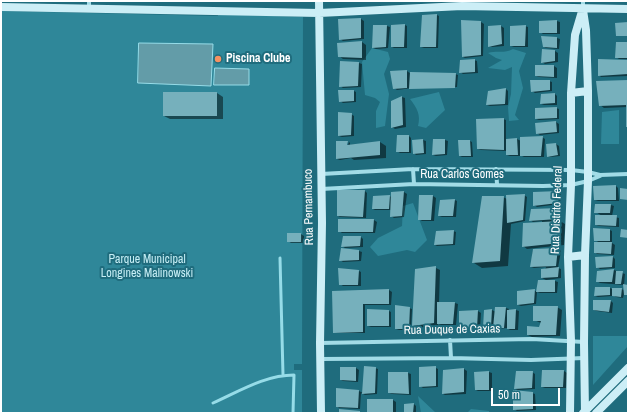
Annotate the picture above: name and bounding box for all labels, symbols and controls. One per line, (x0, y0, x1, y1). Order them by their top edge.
place label: Piscina Clube (226, 52, 291, 66)
marker: Piscina Clube (213, 54, 223, 64)
street label: Rua Distrito Federal (548, 166, 566, 254)
street label: Rua Carlos Gomes (420, 168, 504, 182)
street label: Rua Pernambuco (301, 169, 317, 245)
park label: Parque Municipal Longines Malinowski (101, 253, 193, 281)
street label: Rua Duque de Caxias (403, 322, 501, 338)
scale bar (493, 380, 562, 406)
text: 50 m (498, 387, 520, 403)

